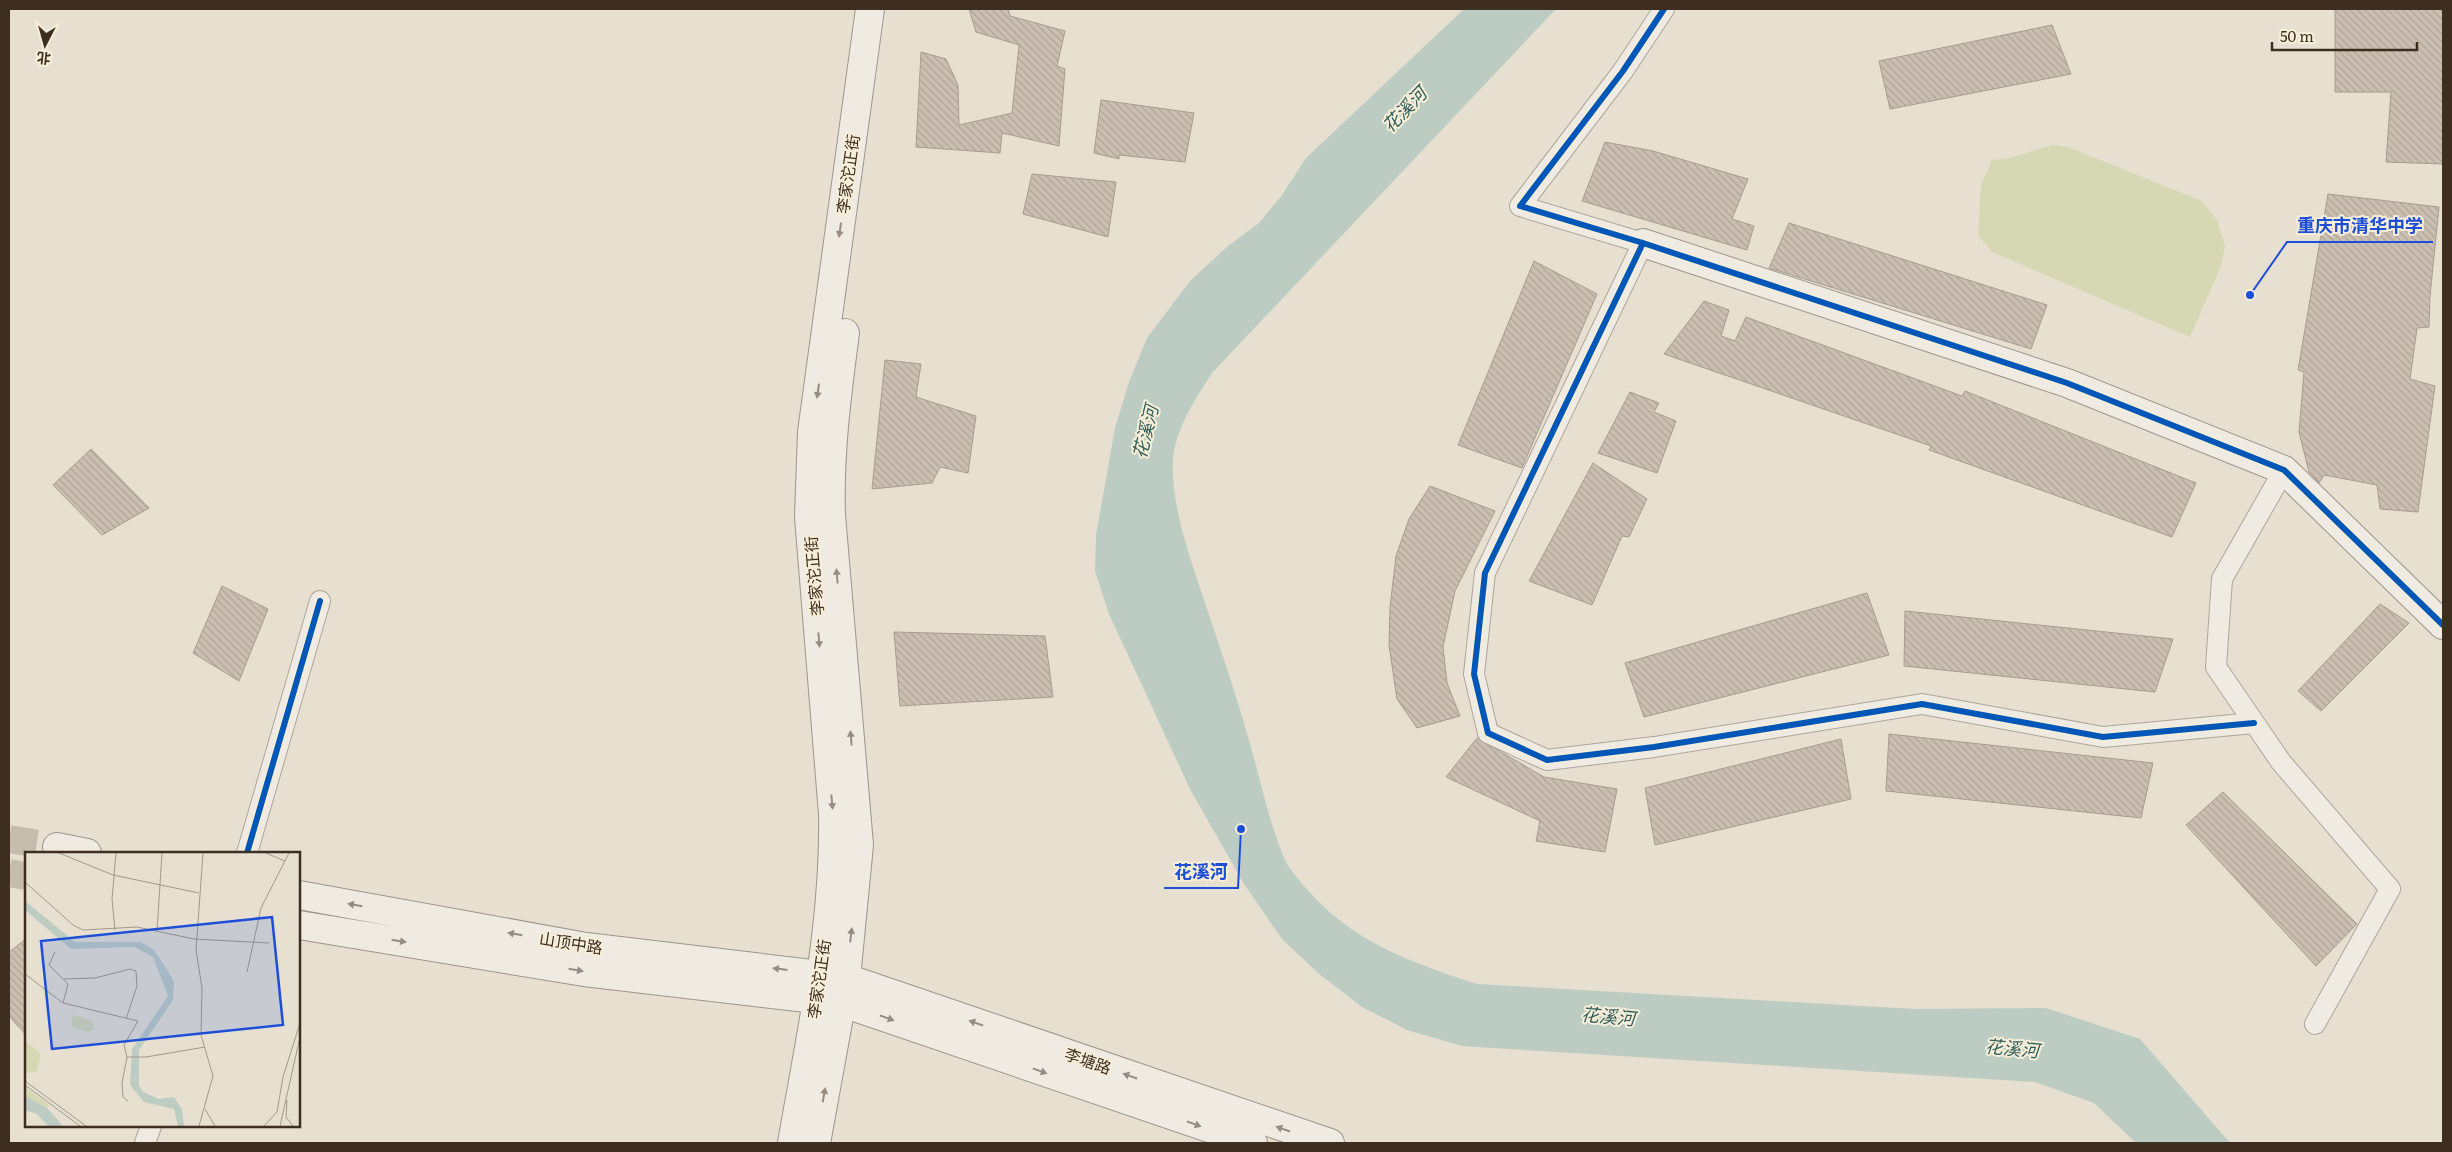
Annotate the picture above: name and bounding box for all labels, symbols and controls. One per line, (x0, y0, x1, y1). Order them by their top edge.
north arrow (20, 20, 70, 70)
scale bar (2272, 20, 2417, 52)
text: 50 m (2280, 24, 2314, 47)
text: 北 (36, 48, 52, 70)
water label: 花溪河 (1375, 78, 1434, 138)
street label: 李家沱正街 (830, 133, 864, 215)
callout: 重庆市清华中学 (2287, 209, 2433, 242)
text: 重庆市清华中学 (2297, 211, 2423, 238)
one-way arrow (836, 223, 844, 239)
one-way arrow (814, 384, 822, 400)
water label: 花溪河 (1125, 399, 1165, 461)
street label: 李家沱正街 (798, 535, 828, 617)
one-way arrow (833, 568, 841, 584)
one-way arrow (815, 633, 823, 649)
one-way arrow (847, 730, 855, 746)
one-way arrow (829, 795, 837, 811)
inset map (25, 852, 300, 1127)
callout: 花溪河 (1164, 855, 1238, 888)
text: 花溪河 (1174, 857, 1228, 884)
one-way arrow (347, 901, 363, 909)
street label: 山顶中路 (538, 925, 605, 959)
one-way arrow (847, 927, 855, 943)
one-way arrow (507, 929, 523, 937)
one-way arrow (391, 938, 407, 946)
street label: 李家沱正街 (801, 938, 835, 1020)
one-way arrow (772, 965, 788, 973)
one-way arrow (569, 967, 585, 975)
water label: 花溪河 (1580, 1000, 1639, 1032)
one-way arrow (879, 1015, 894, 1022)
one-way arrow (968, 1018, 983, 1026)
water label: 花溪河 (1984, 1032, 2043, 1064)
street label: 李塘路 (1062, 1041, 1115, 1079)
one-way arrow (1033, 1068, 1048, 1075)
one-way arrow (1122, 1071, 1137, 1079)
one-way arrow (821, 1087, 829, 1103)
one-way arrow (1187, 1120, 1202, 1128)
one-way arrow (1276, 1124, 1291, 1132)

